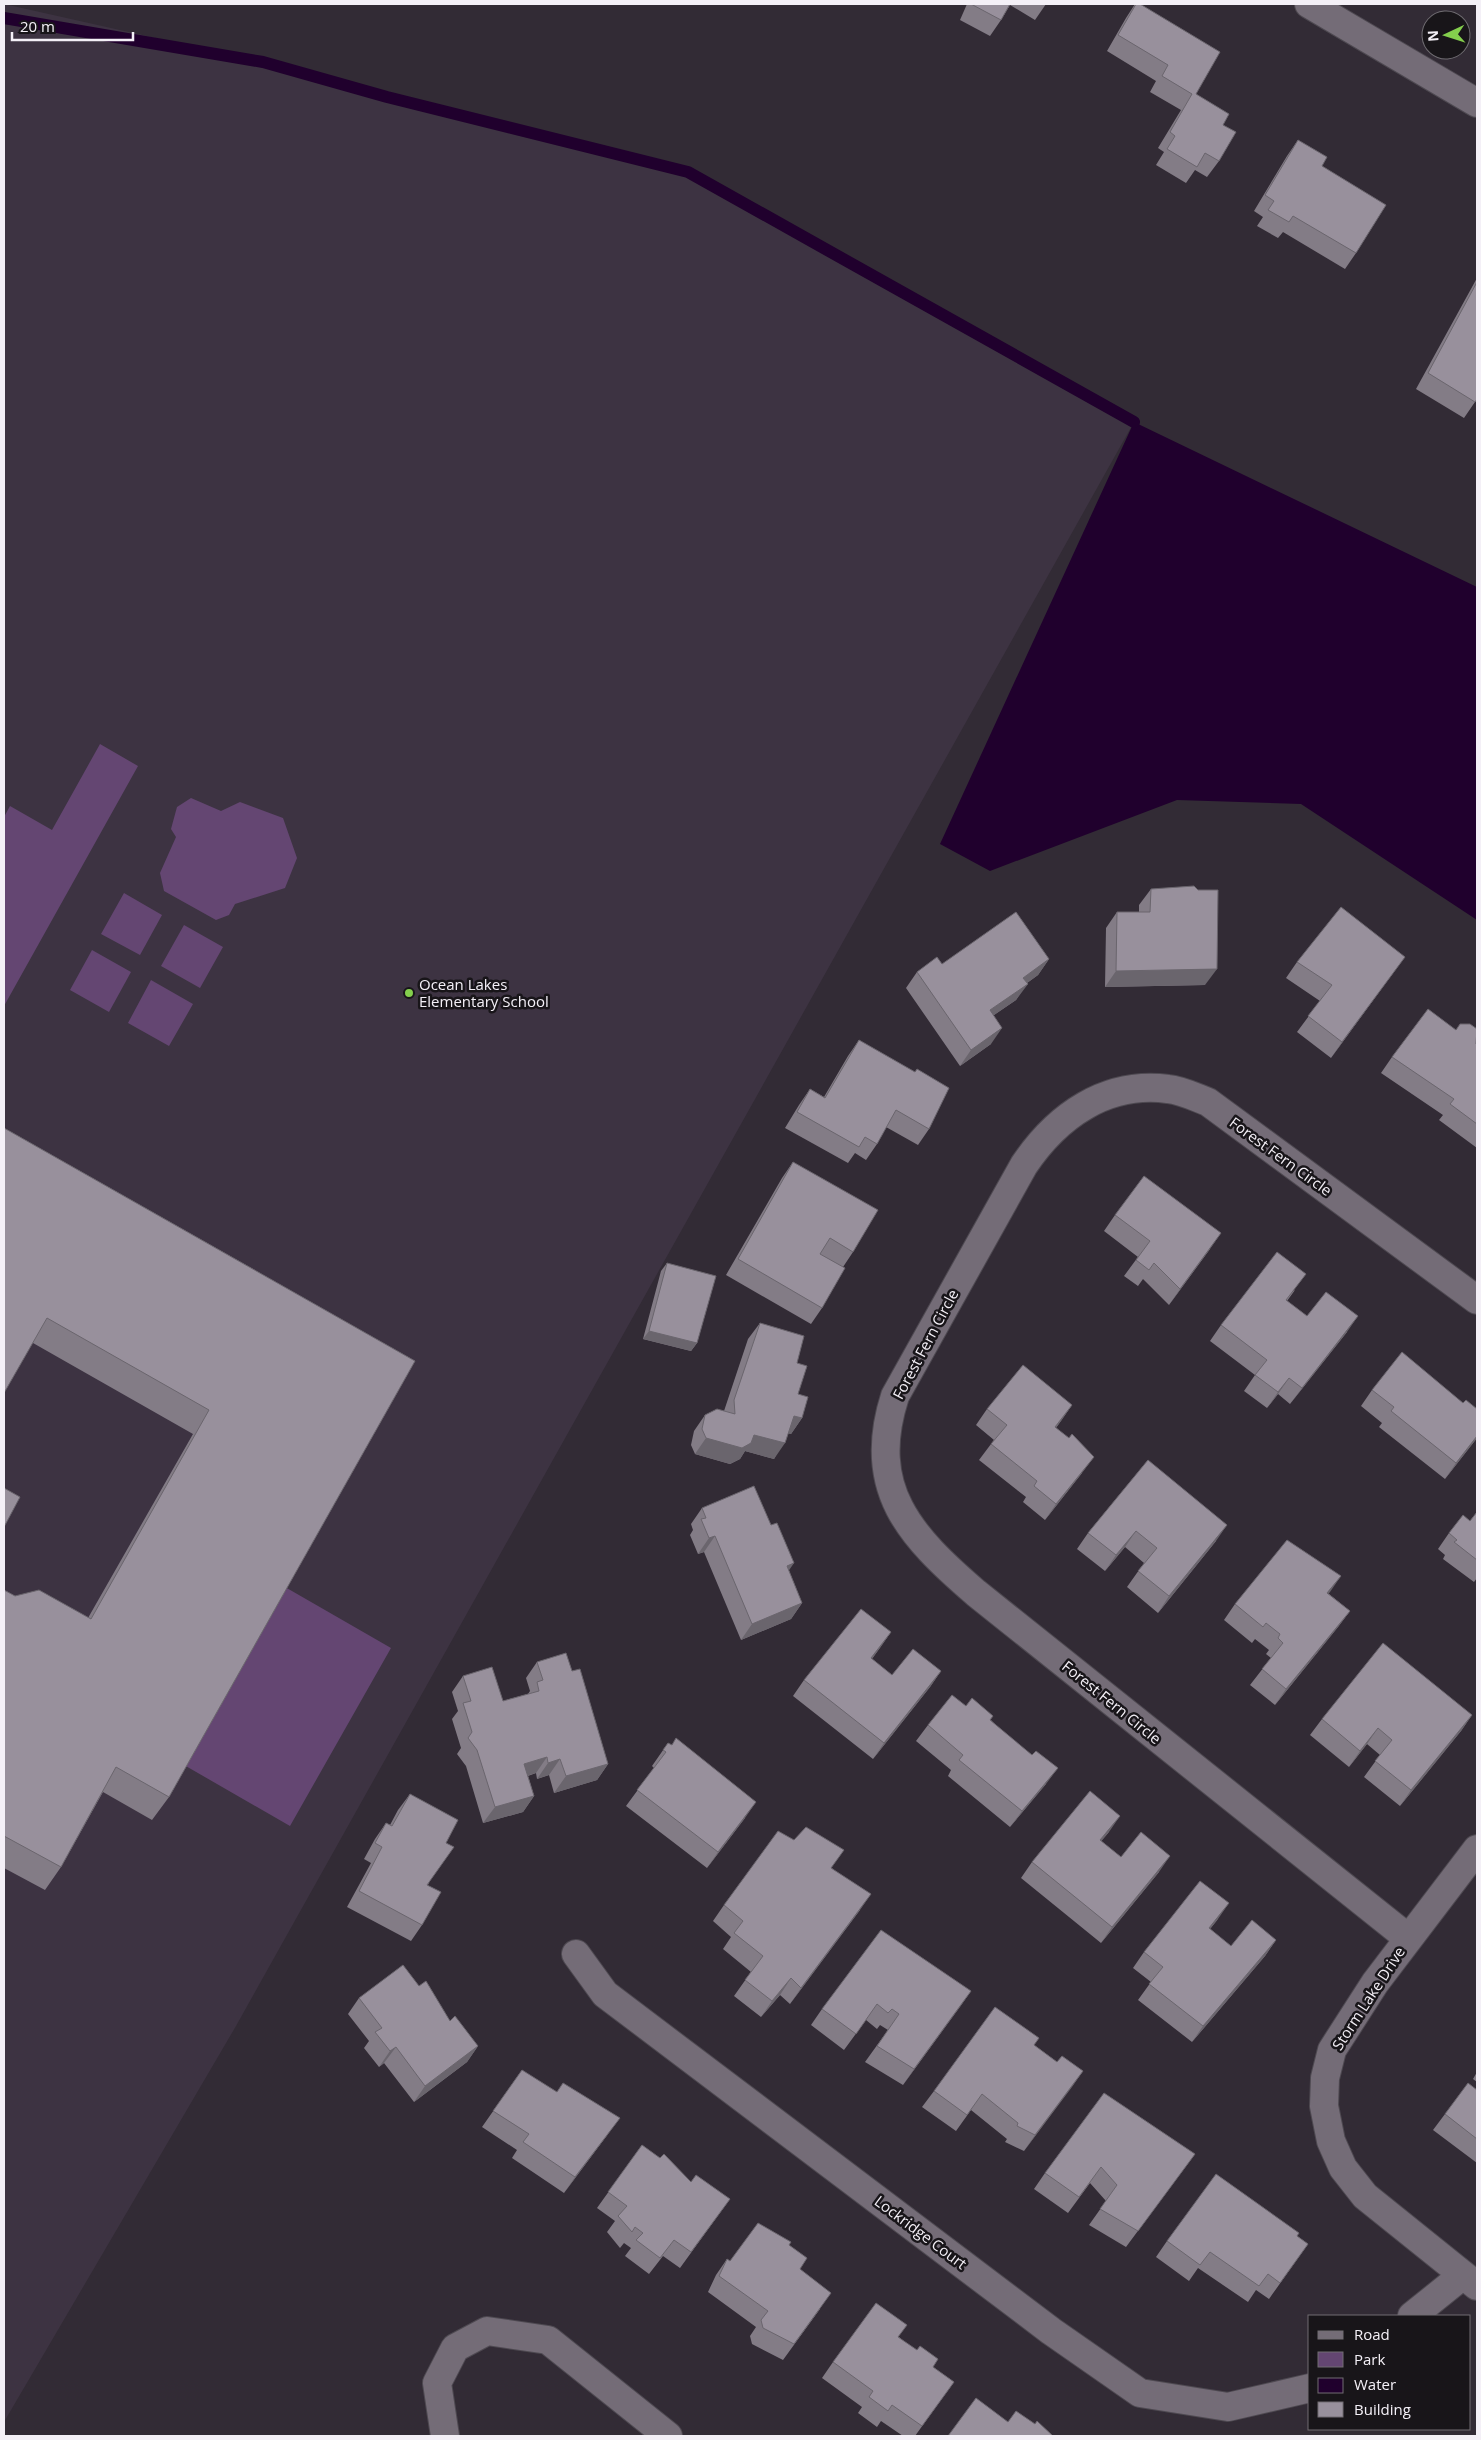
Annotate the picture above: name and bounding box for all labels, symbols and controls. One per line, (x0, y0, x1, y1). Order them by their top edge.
scale bar (12, 10, 134, 42)
north arrow (1421, 10, 1471, 60)
text: 20 m (20, 16, 55, 36)
text: N (1423, 30, 1442, 42)
place label: Ocean Lakes Elementary School (419, 974, 549, 1011)
marker: Ocean Lakes Elementary School (403, 987, 415, 999)
street label: Forest Fern Circle (1226, 1112, 1336, 1200)
street label: Forest Fern Circle (888, 1286, 962, 1402)
street label: Forest Fern Circle (1058, 1656, 1166, 1748)
street label: Storm Lake Drive (1327, 1942, 1409, 2054)
street label: Lockridge Court (871, 2191, 971, 2273)
legend (1308, 2315, 1471, 2430)
text: Road (1354, 2324, 1390, 2344)
text: Park (1354, 2349, 1385, 2369)
text: Water (1354, 2374, 1396, 2394)
text: Building (1354, 2399, 1411, 2419)

